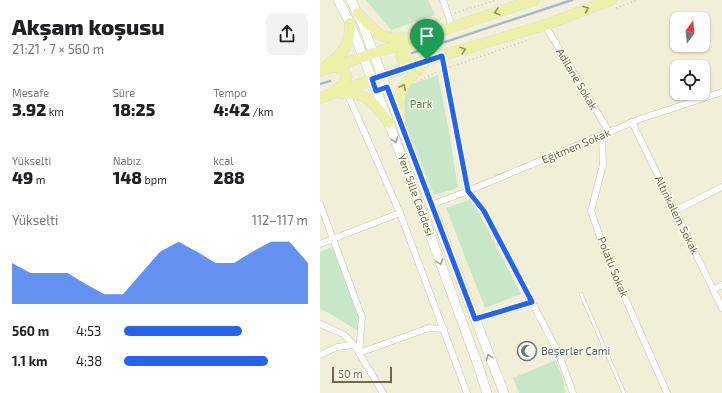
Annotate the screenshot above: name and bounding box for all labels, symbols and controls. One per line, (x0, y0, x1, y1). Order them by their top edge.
one-way arrow (583, 6, 590, 14)
one-way arrow (494, 7, 501, 16)
north arrow (670, 12, 710, 52)
map controls (670, 12, 710, 100)
text: Akşam koşusu (12, 13, 165, 39)
button: share (266, 13, 308, 55)
pin (410, 19, 444, 60)
icon: arrive (416, 25, 438, 47)
text: 21:21 · 7 × 560 m (12, 41, 104, 57)
one-way arrow (459, 46, 466, 55)
street label: Adilane Sokak (554, 46, 601, 112)
button: locate (670, 60, 710, 100)
one-way arrow (398, 83, 406, 91)
text: Mesafe (12, 86, 49, 99)
text: Süre (113, 86, 135, 99)
text: Tempo (213, 86, 247, 99)
park label: Park (410, 97, 433, 110)
text: 3.92 (12, 99, 46, 119)
text: 18:25 (113, 99, 155, 119)
text: 4:42 (213, 99, 250, 119)
text: km (46, 105, 64, 118)
text: /km (250, 105, 273, 118)
street label: Eğitmen Sokak (540, 125, 612, 166)
one-way arrow (390, 136, 399, 143)
street label: Yeni Sille Caddesi (396, 152, 437, 237)
text: Yükselti (12, 154, 51, 167)
text: Nabız (113, 154, 141, 167)
text: kcal (213, 154, 233, 167)
text: 49 (12, 167, 33, 187)
text: 148 (113, 167, 142, 187)
text: 288 (213, 167, 245, 187)
text: m (33, 173, 45, 186)
text: bpm (142, 173, 167, 186)
street label: Altınkalem Sokak (653, 173, 702, 257)
text: Yükselti (12, 212, 58, 228)
text: 112–117 m (252, 212, 308, 228)
street label: Polatlı Sokak (595, 235, 632, 299)
one-way arrow (435, 258, 444, 265)
text: 560 m (12, 323, 49, 339)
text: 4:53 (76, 323, 101, 339)
mosque icon: Beşerler Cami (516, 340, 538, 362)
place label: Beşerler Cami (541, 344, 610, 358)
text: 1.1 km (12, 353, 47, 369)
text: 4:38 (76, 353, 102, 369)
one-way arrow (485, 353, 493, 360)
scale bar (332, 365, 392, 384)
text: 50 m (338, 367, 363, 380)

